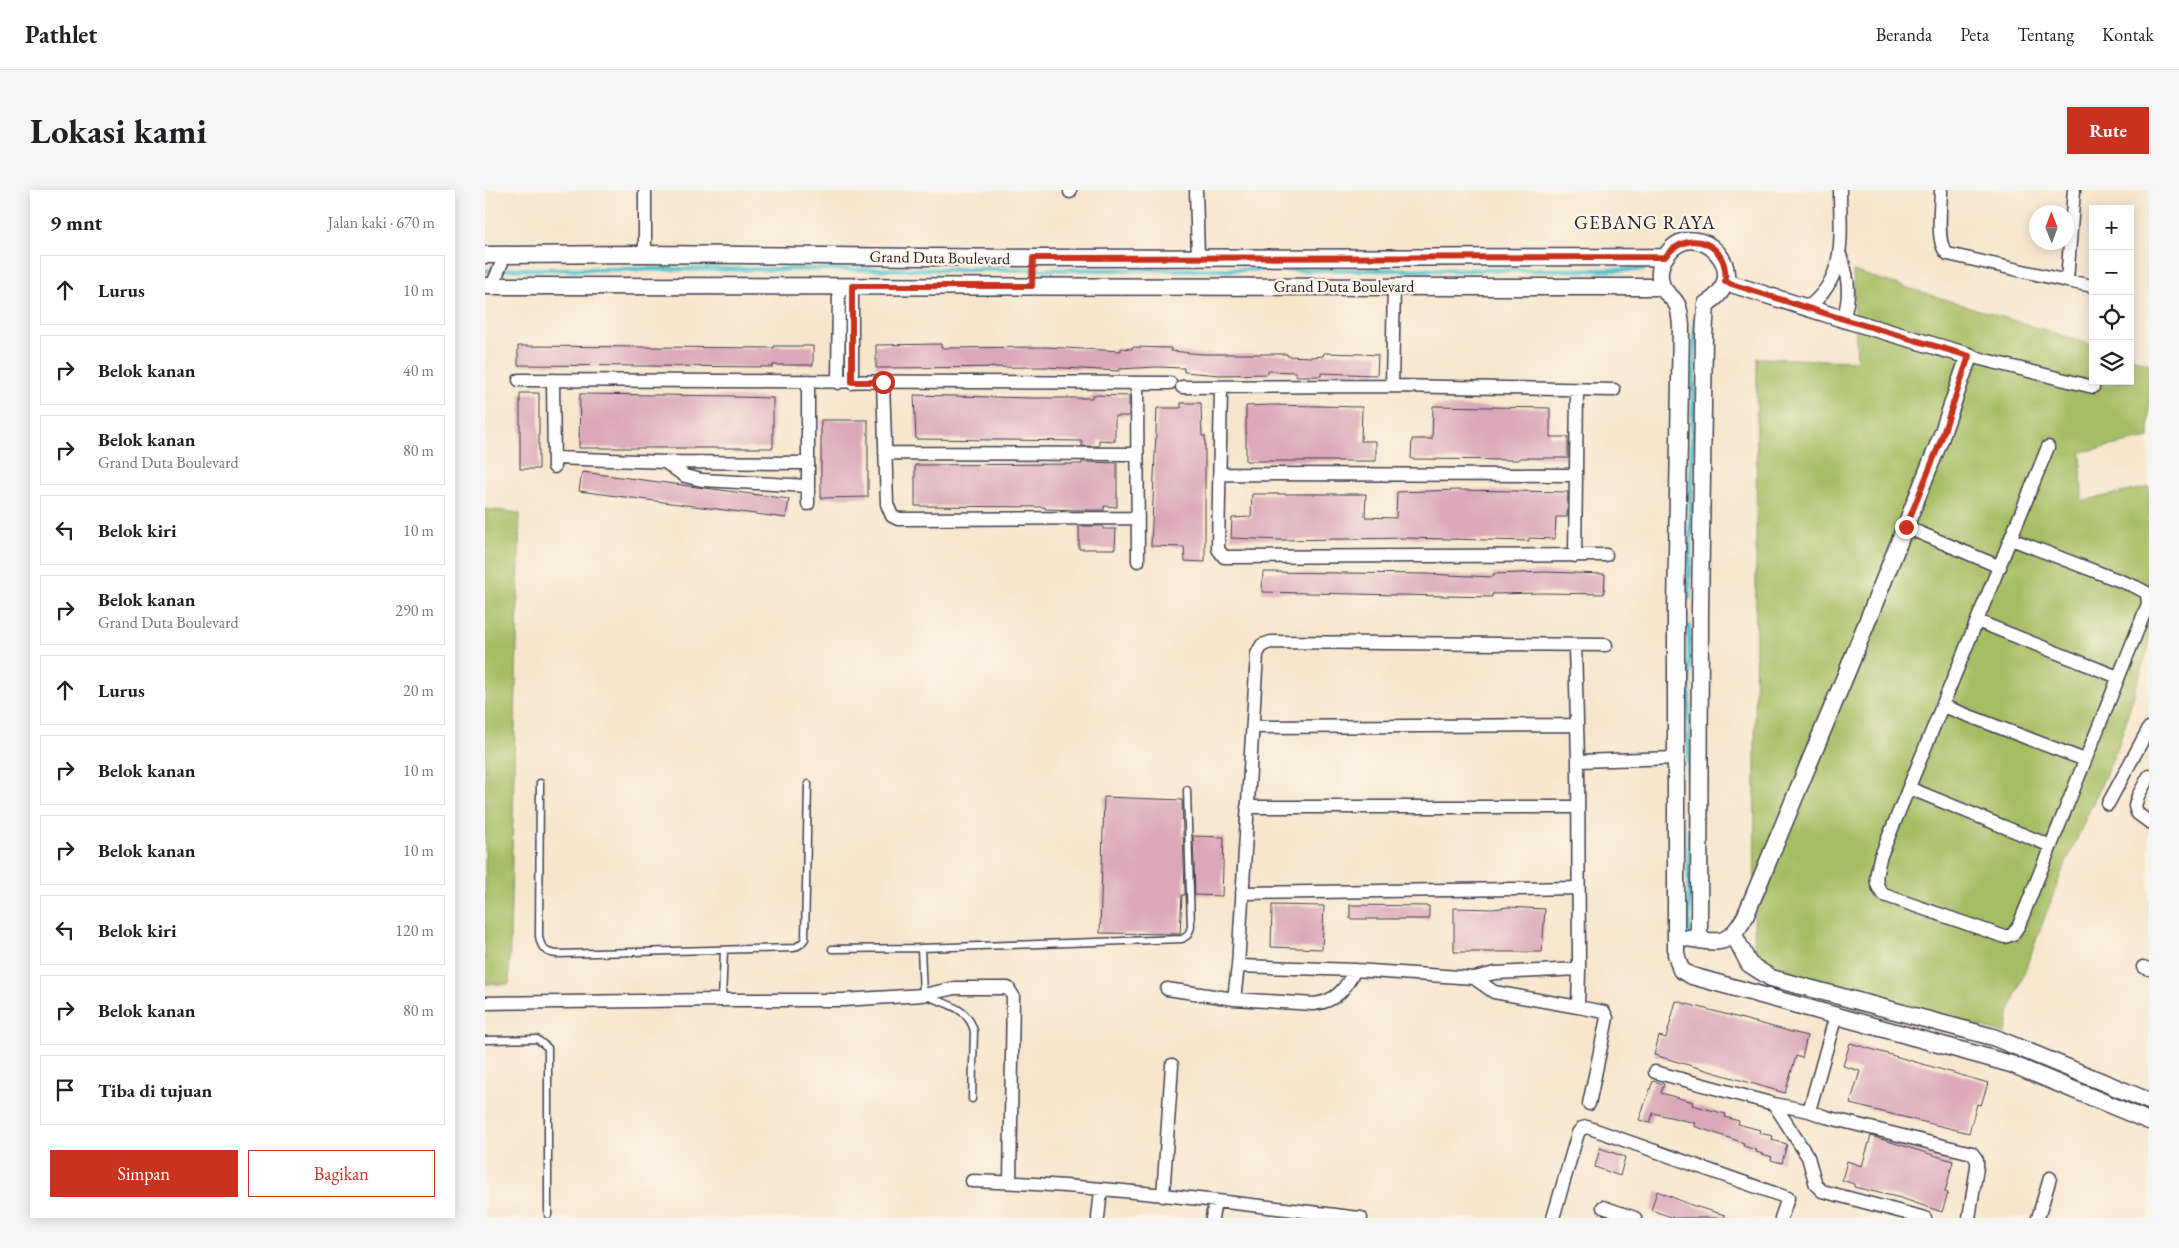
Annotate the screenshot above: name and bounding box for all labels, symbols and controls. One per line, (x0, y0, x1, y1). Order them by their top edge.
text: Pathlet (25, 19, 97, 50)
text: Beranda (1876, 23, 1932, 46)
text: Peta (1960, 23, 1989, 46)
text: Tentang (2017, 23, 2074, 46)
text: Kontak (2102, 23, 2154, 46)
button: Rute (2067, 107, 2149, 154)
text: Lokasi kami (30, 108, 207, 153)
north arrow (2029, 205, 2074, 250)
map controls (2089, 205, 2134, 385)
button: + (2089, 205, 2134, 250)
text: 9 mnt (50, 209, 102, 236)
district label: GEBANG RAYA (1574, 210, 1716, 235)
text: Jalan kaki · 670 m (328, 212, 435, 233)
street label: Grand Duta Boulevard (869, 246, 1011, 269)
button: − (2089, 250, 2134, 295)
icon: ahead (51, 276, 79, 304)
street label: Grand Duta Boulevard (1274, 276, 1415, 297)
text: Lurus (98, 278, 145, 303)
text: 10 m (403, 280, 434, 301)
button: locate (2089, 295, 2134, 340)
button: layers (2089, 340, 2134, 385)
icon: right (51, 356, 79, 384)
text: Belok kanan (98, 358, 196, 383)
text: 40 m (403, 360, 434, 381)
route start (872, 371, 895, 394)
text: Belok kanan (98, 427, 196, 452)
icon: right (51, 436, 79, 464)
text: 80 m (403, 440, 434, 461)
text: Grand Duta Boulevard (98, 452, 239, 473)
icon: left (51, 516, 79, 544)
route end (1895, 516, 1918, 539)
text: Belok kiri (98, 518, 177, 543)
text: 10 m (403, 520, 434, 541)
text: Belok kanan (98, 587, 196, 612)
icon: right (51, 596, 79, 624)
text: 290 m (395, 600, 434, 621)
text: Grand Duta Boulevard (98, 612, 239, 633)
icon: ahead (51, 676, 79, 704)
text: Lurus (98, 678, 145, 703)
text: 20 m (403, 680, 434, 701)
icon: right (51, 756, 79, 784)
text: Belok kanan (98, 758, 196, 783)
text: 10 m (403, 760, 434, 781)
icon: right (51, 836, 79, 864)
text: Belok kanan (98, 838, 196, 863)
text: 10 m (403, 840, 434, 861)
icon: left (51, 916, 79, 944)
text: Belok kiri (98, 918, 177, 943)
text: 120 m (395, 920, 434, 941)
icon: right (51, 996, 79, 1024)
text: Belok kanan (98, 998, 196, 1023)
text: 80 m (403, 1000, 434, 1021)
icon: arrive (51, 1076, 79, 1104)
text: Tiba di tujuan (98, 1078, 212, 1103)
button: Simpan (50, 1150, 238, 1197)
button: Bagikan (248, 1150, 435, 1197)

